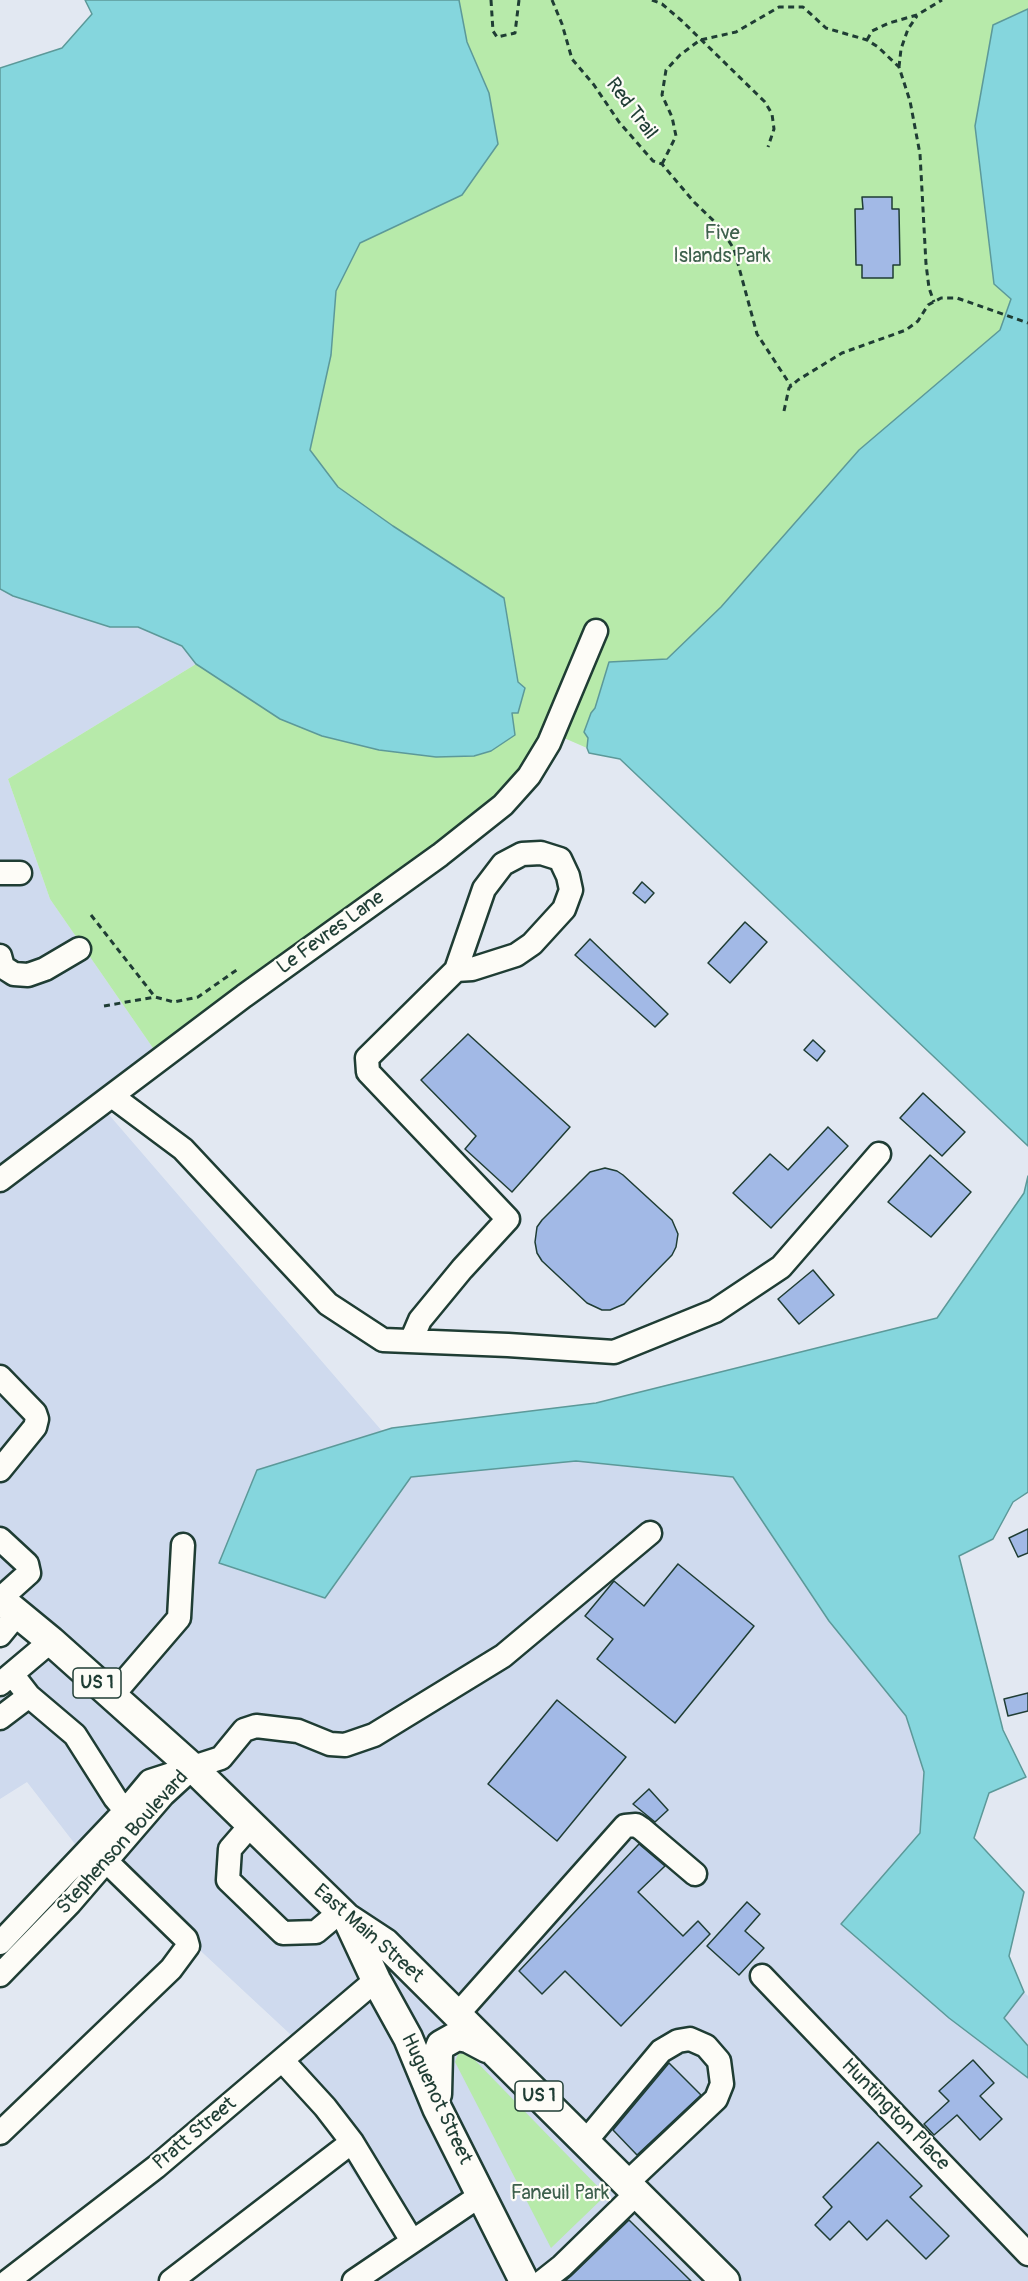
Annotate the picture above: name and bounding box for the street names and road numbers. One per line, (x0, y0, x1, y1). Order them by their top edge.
street label: Red Trail (600, 73, 662, 145)
street label: Le Fevres Lane (273, 886, 389, 980)
road number: US 1 (73, 1668, 121, 1698)
street label: Stephenson Boulevard (52, 1766, 194, 1920)
street label: East Main Street (308, 1880, 428, 1988)
street label: Huguenot Street (395, 2030, 477, 2168)
street label: Huntington Place (836, 2054, 954, 2176)
road number: US 1 (515, 2081, 563, 2111)
street label: Pratt Street (149, 2092, 241, 2176)

